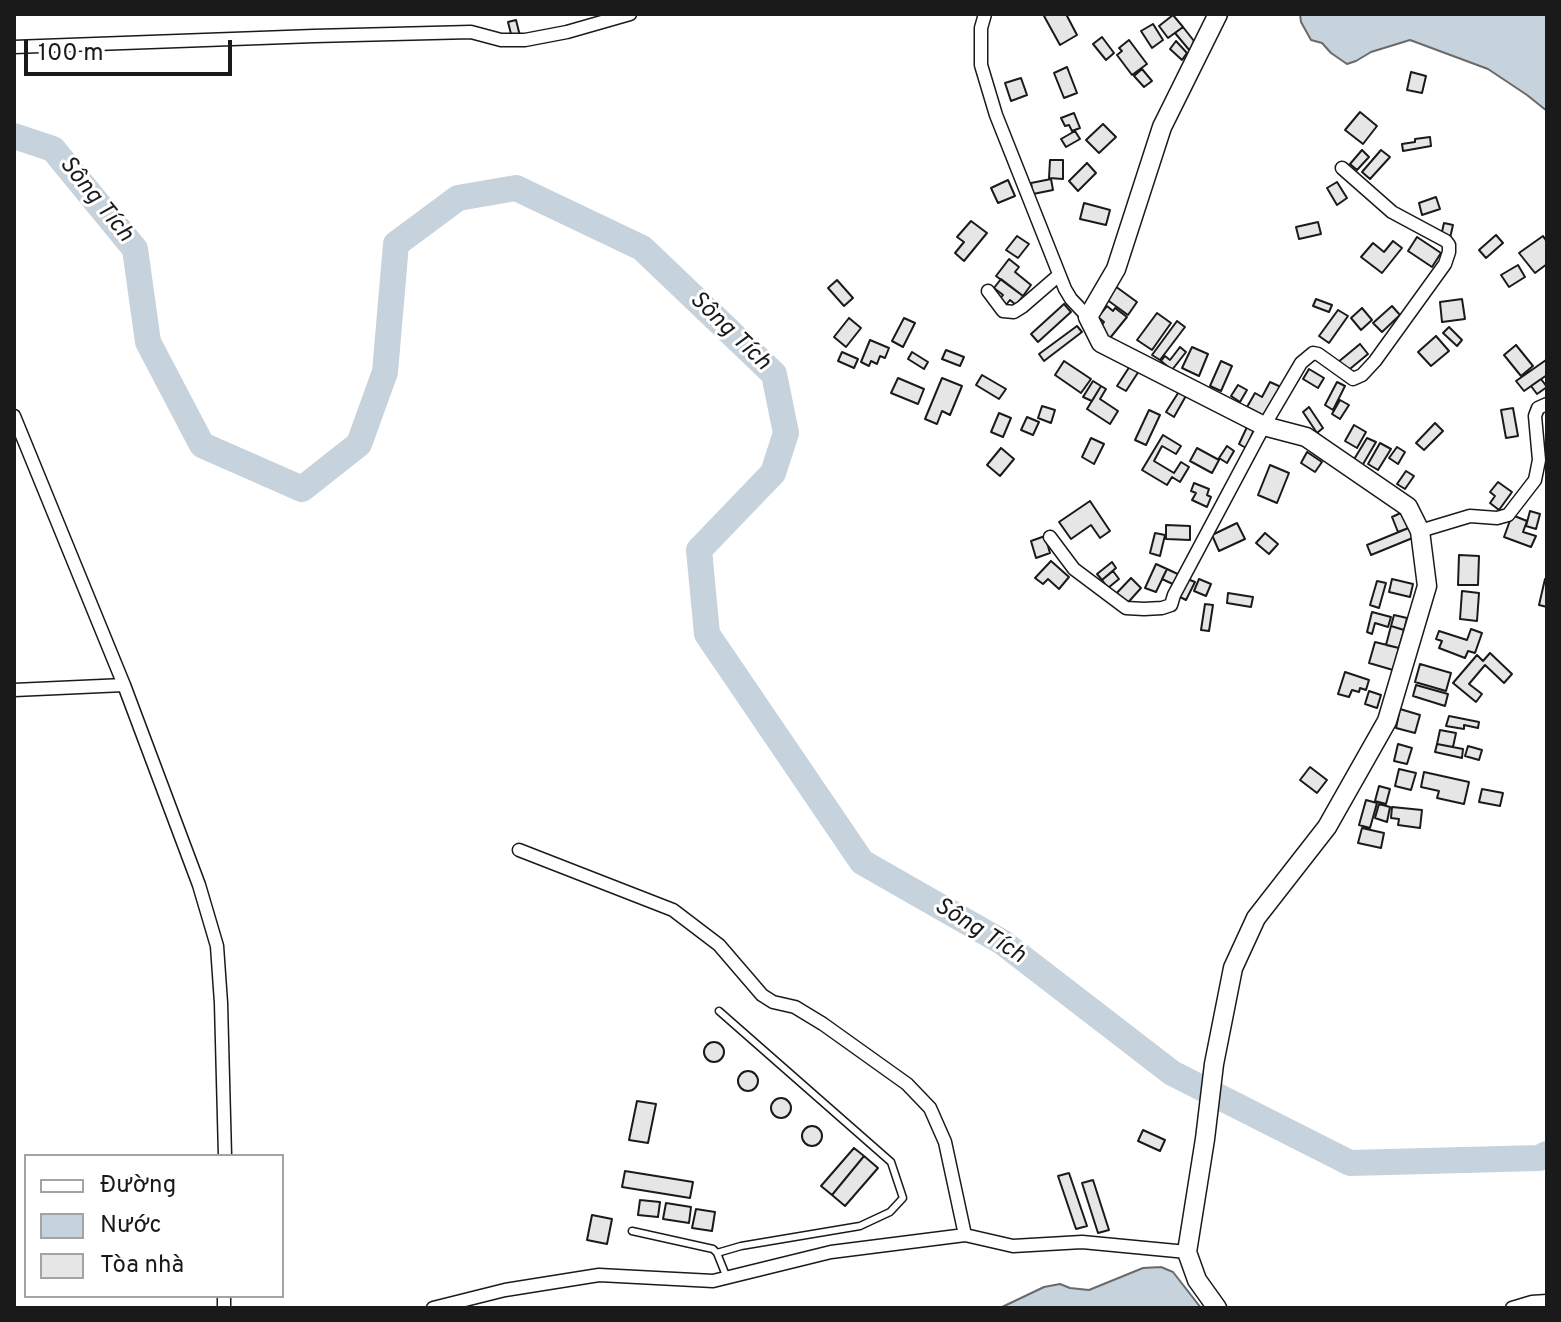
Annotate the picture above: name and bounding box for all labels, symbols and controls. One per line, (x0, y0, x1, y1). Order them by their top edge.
scale bar (28, 24, 236, 74)
text: 100 m (38, 39, 104, 69)
water label: Sông Tích (52, 151, 138, 249)
water label: Sông Tích (682, 286, 776, 378)
water label: Sông Tích (928, 893, 1030, 971)
legend (24, 1154, 284, 1298)
text: Đường (100, 1171, 176, 1201)
text: Nước (100, 1211, 162, 1241)
text: Tòa nhà (100, 1251, 184, 1281)

